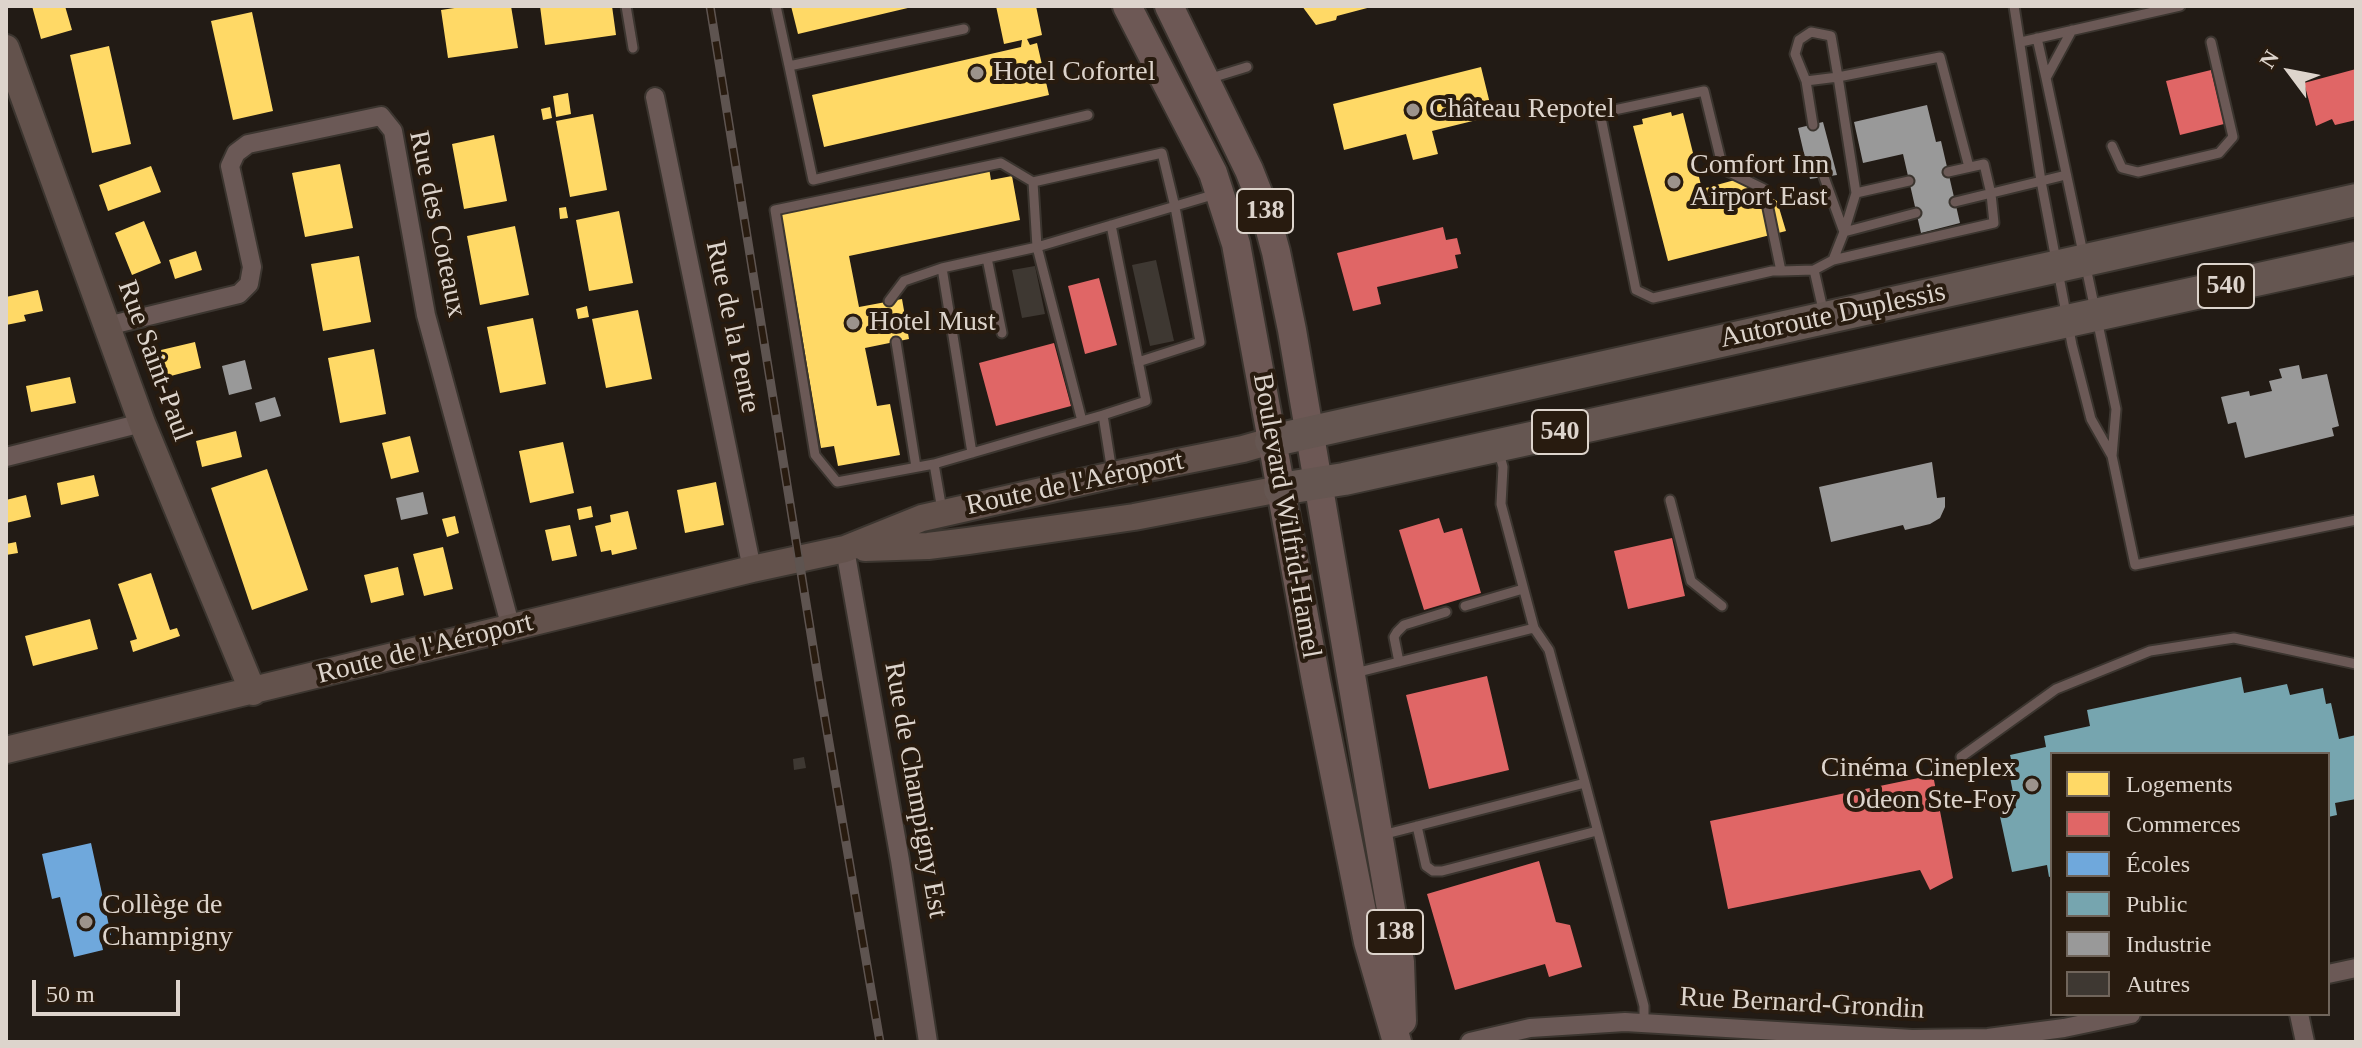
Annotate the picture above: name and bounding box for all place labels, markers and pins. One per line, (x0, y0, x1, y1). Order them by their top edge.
place label: Hotel Cofortel (993, 56, 1156, 90)
marker: Hotel Cofortel (968, 64, 986, 82)
place label: Château Repotel (1429, 93, 1615, 127)
marker: Château Repotel (1404, 101, 1422, 119)
place label: Comfort Inn Airport East (1690, 149, 1829, 215)
marker: Comfort Inn Airport East (1665, 173, 1683, 191)
place label: Hotel Must (869, 306, 996, 340)
marker: Hotel Must (844, 314, 862, 332)
place label: Cinéma Cineplex Odeon Ste-Foy (1821, 752, 2016, 818)
marker: Cinéma Cineplex Odeon Ste-Foy (2023, 776, 2041, 794)
place label: Collège de Champigny (102, 889, 233, 955)
marker: Collège de Champigny (77, 913, 95, 931)

